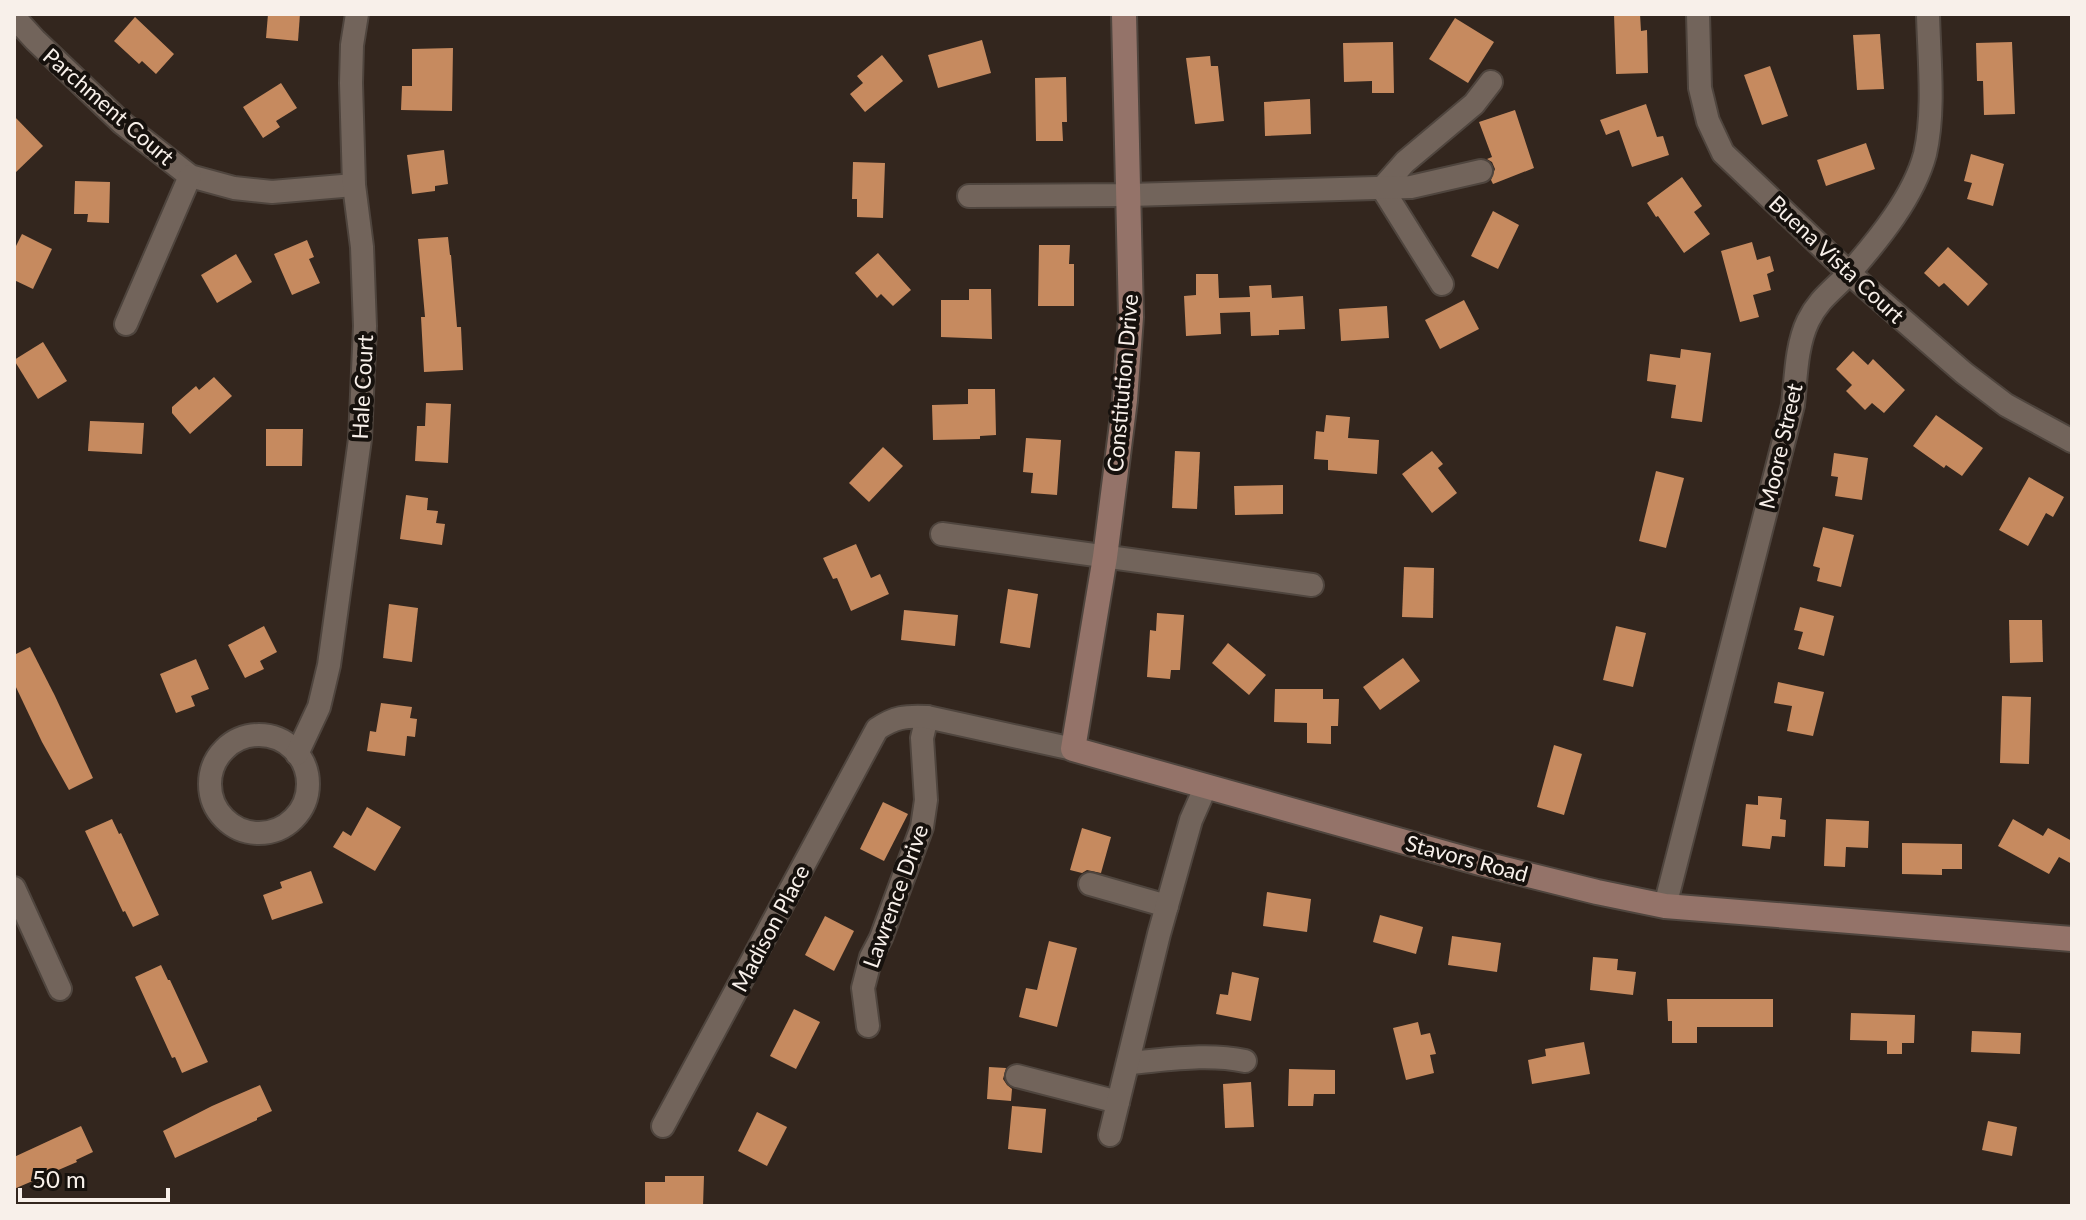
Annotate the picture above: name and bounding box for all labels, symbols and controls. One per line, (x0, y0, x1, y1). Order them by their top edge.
street label: Parchment Court (38, 42, 180, 170)
street label: Buena Vista Court (1764, 189, 1910, 329)
street label: Constitution Drive (1101, 293, 1143, 473)
street label: Hale Court (346, 334, 378, 440)
street label: Moore Street (1752, 381, 1808, 511)
street label: Lawrence Drive (857, 820, 933, 972)
street label: Stavors Road (1403, 829, 1531, 887)
street label: Madison Place (725, 860, 815, 996)
scale bar (20, 1152, 168, 1202)
text: 50 m (32, 1164, 86, 1193)

